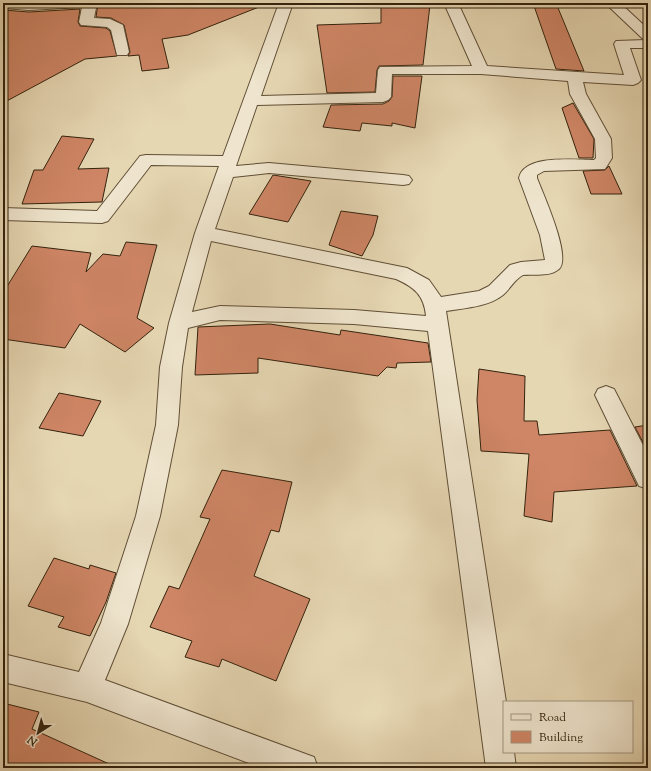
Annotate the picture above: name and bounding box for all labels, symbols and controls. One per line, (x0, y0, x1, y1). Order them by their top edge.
legend (503, 701, 633, 753)
text: Road (539, 709, 566, 727)
north arrow (18, 713, 58, 753)
text: Building (539, 729, 583, 747)
text: N (24, 731, 42, 750)

